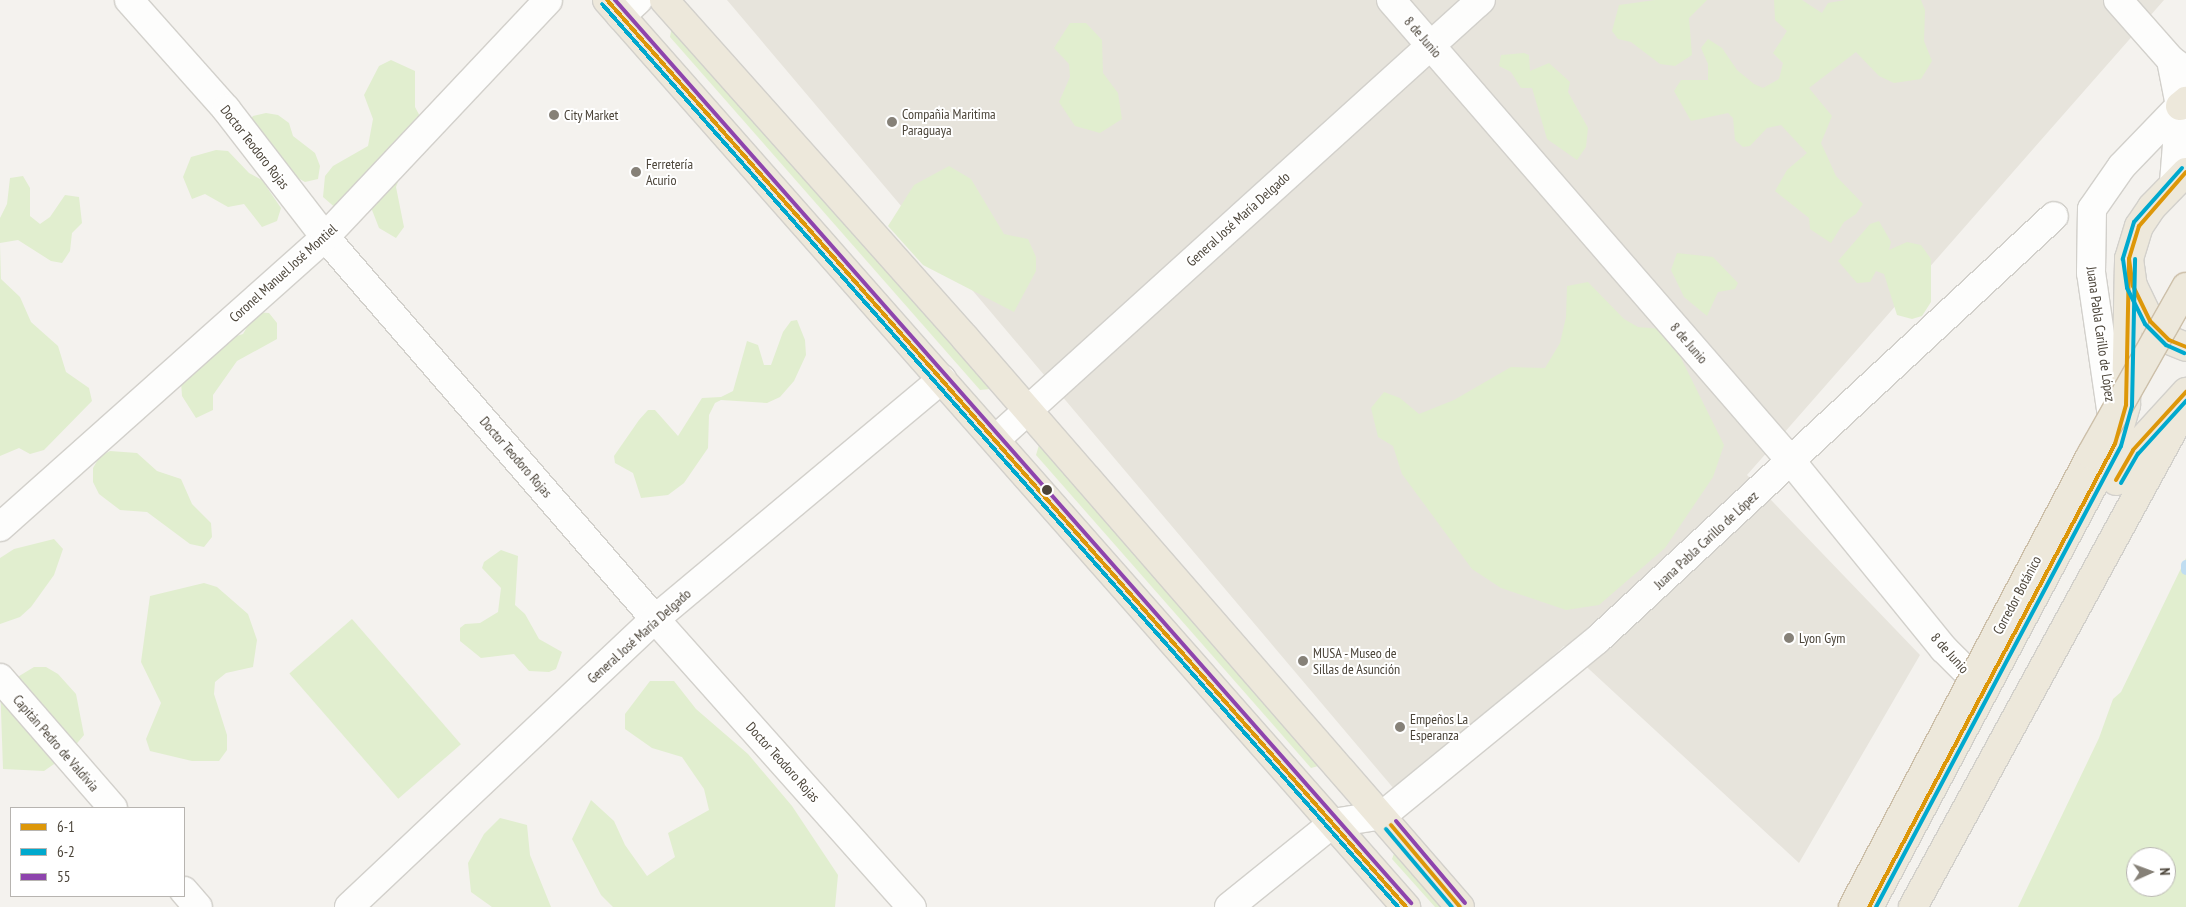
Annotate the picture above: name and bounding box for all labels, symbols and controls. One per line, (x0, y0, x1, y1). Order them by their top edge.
street label: 8 de Junio (1401, 13, 1445, 61)
street label: Doctor Teodoro Rojas (217, 102, 293, 192)
place label: Compañia Maritima Paraguaya (902, 106, 996, 138)
place label: City Market (564, 107, 619, 123)
marker: City Market (548, 109, 560, 121)
marker: Compañia Maritima Paraguaya (886, 116, 898, 128)
place label: Ferretería Acurio (646, 156, 693, 188)
marker: Ferretería Acurio (630, 166, 642, 178)
street label: General José María Delgado (1183, 168, 1293, 270)
street label: Coronel Manuel José Montiel (226, 220, 340, 326)
street label: Juana Pabla Carillo de López (2083, 265, 2119, 403)
street label: 8 de Junio (1667, 319, 1711, 367)
street label: Doctor Teodoro Rojas (476, 413, 556, 501)
unlabelled marker (1042, 485, 1052, 495)
street label: Juana Pabla Carillo de López (1650, 487, 1762, 593)
street label: Corredor Botánico (1989, 553, 2045, 637)
street label: General José María Delgado (584, 585, 694, 687)
street label: 8 de Junio (1927, 629, 1973, 677)
place label: Lyon Gym (1799, 630, 1845, 646)
marker: Lyon Gym (1783, 632, 1795, 644)
place label: MUSA - Museo de Sillas de Asunción (1313, 645, 1400, 678)
marker: MUSA - Museo de Sillas de Asunción (1297, 655, 1309, 667)
street label: Capitán Pedro de Valdivia (9, 691, 103, 795)
place label: Empeños La Esperanza (1410, 711, 1468, 744)
street label: Doctor Teodoro Rojas (743, 718, 823, 806)
marker: Empeños La Esperanza (1394, 721, 1406, 733)
legend (10, 807, 185, 897)
text: 6-1 (57, 817, 75, 836)
text: 6-2 (57, 842, 75, 861)
north arrow (2126, 847, 2176, 897)
text: 55 (57, 867, 71, 886)
text: N (2156, 867, 2174, 876)

